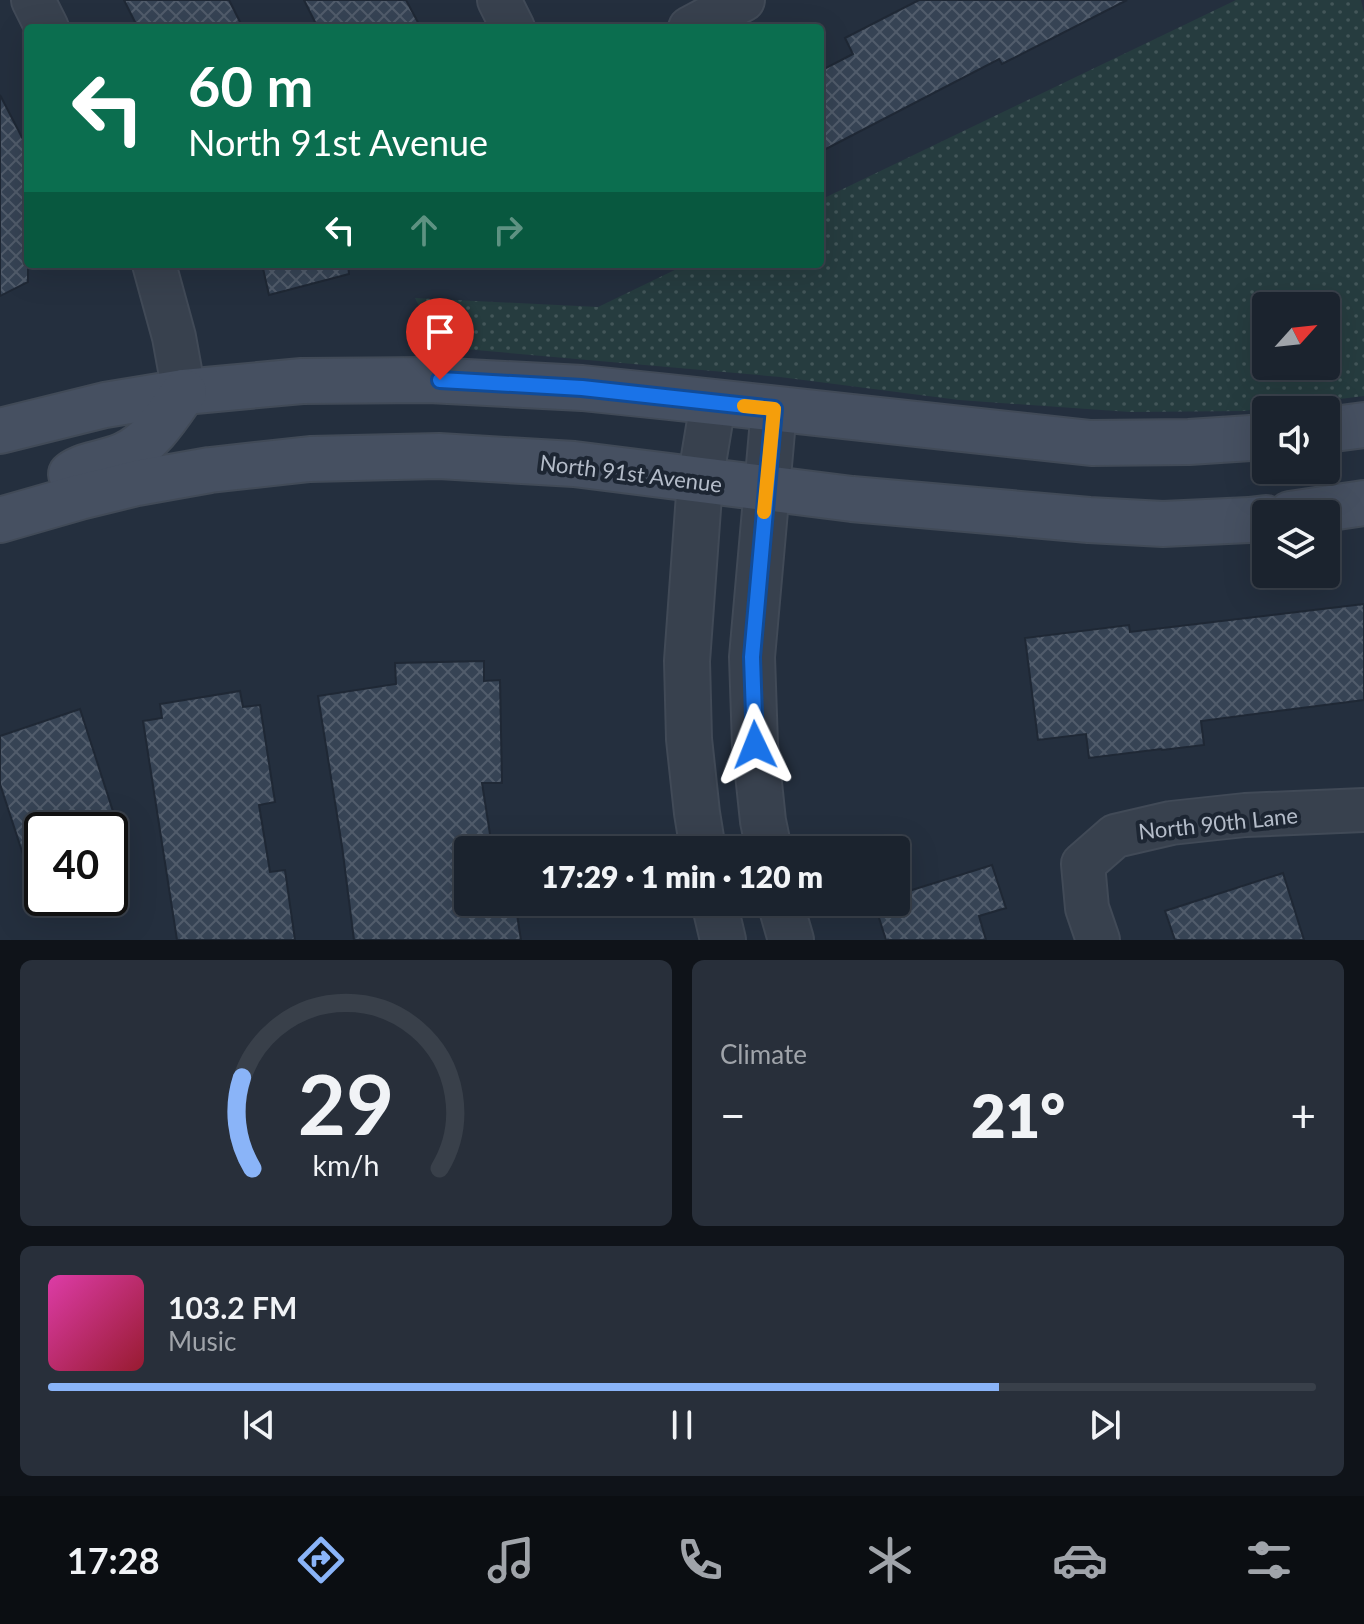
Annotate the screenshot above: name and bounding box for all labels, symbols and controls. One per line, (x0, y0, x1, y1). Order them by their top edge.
text: 60 m (188, 52, 313, 119)
icon: left (56, 56, 160, 160)
text: North 91st Avenue (188, 120, 488, 164)
icon: left (318, 208, 362, 252)
icon: ahead (402, 208, 446, 252)
icon: right (486, 208, 530, 252)
north arrow (1252, 292, 1340, 380)
map controls (1252, 292, 1340, 588)
pin (406, 298, 474, 380)
icon: arrive (418, 310, 462, 354)
button: sound (1252, 396, 1340, 484)
street label: North 91st Avenue (538, 448, 724, 498)
button: layers (1252, 500, 1340, 588)
position arrow (713, 703, 797, 787)
street label: North 90th Lane (1137, 801, 1299, 845)
speed limit sign: 40 (24, 812, 128, 916)
text: 17:29 · 1 min · 120 m (541, 858, 823, 894)
text: Climate (720, 1038, 807, 1070)
text: 29 (298, 1053, 394, 1153)
text: 21° (971, 1079, 1065, 1151)
text: − (720, 1089, 746, 1141)
text: + (1290, 1089, 1316, 1141)
text: km/h (313, 1148, 379, 1182)
text: 103.2 FM (168, 1289, 297, 1325)
text: Music (168, 1325, 236, 1357)
icon: previous (237, 1403, 281, 1447)
icon: pause (660, 1403, 704, 1447)
icon: next (1083, 1403, 1127, 1447)
icon: directions (293, 1532, 349, 1588)
icon: music (483, 1532, 539, 1588)
icon: phone (672, 1532, 728, 1588)
icon: climate (862, 1532, 918, 1588)
icon: car (1052, 1532, 1108, 1588)
icon: filters (1241, 1532, 1297, 1588)
text: 17:28 (67, 1538, 160, 1582)

